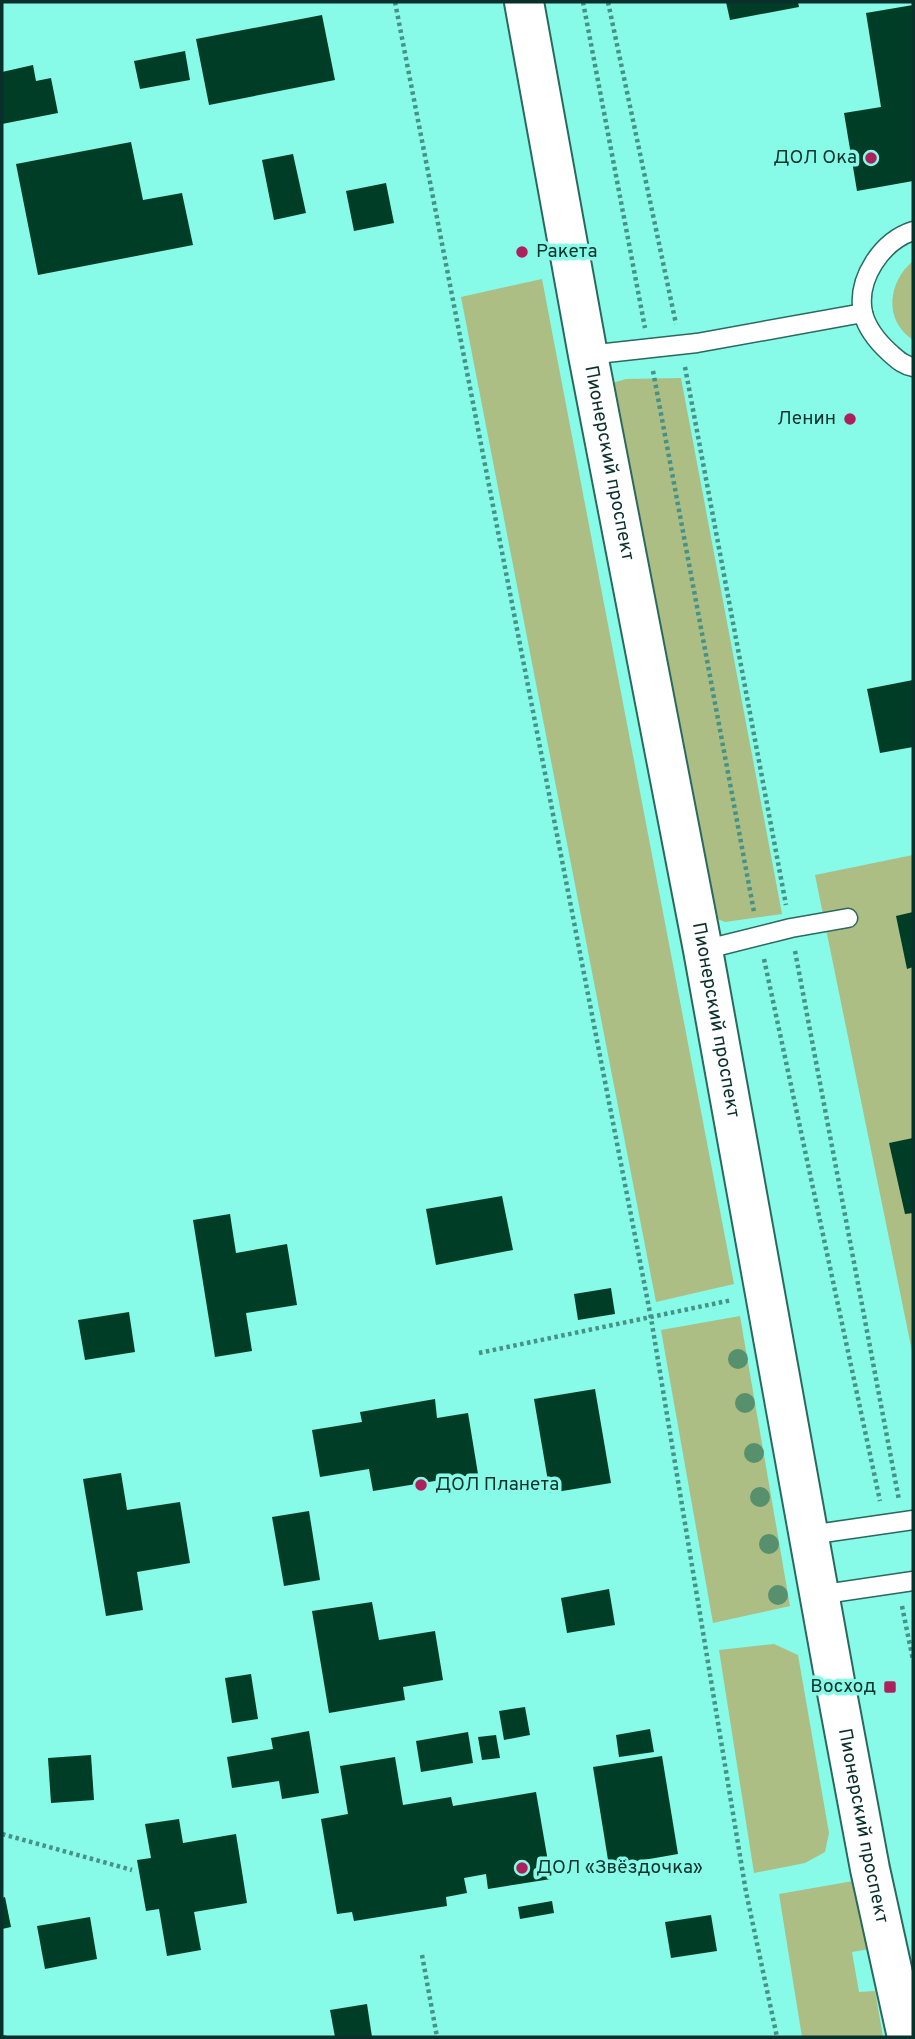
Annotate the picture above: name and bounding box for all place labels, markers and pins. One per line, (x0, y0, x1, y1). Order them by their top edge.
place label: ДОЛ Ока (773, 146, 857, 170)
marker: ДОЛ Ока (863, 150, 879, 166)
place label: Ракета (536, 240, 597, 264)
marker: Ракета (514, 244, 530, 260)
place label: Ленин (777, 407, 836, 431)
marker: Ленин (842, 411, 858, 427)
place label: ДОЛ Планета (435, 1473, 559, 1497)
marker: ДОЛ Планета (413, 1477, 429, 1493)
place label: Восход (810, 1675, 876, 1699)
marker: Восход (882, 1679, 898, 1695)
place label: ДОЛ «Звёздочка» (536, 1856, 703, 1880)
marker: ДОЛ «Звёздочка» (514, 1860, 530, 1876)

